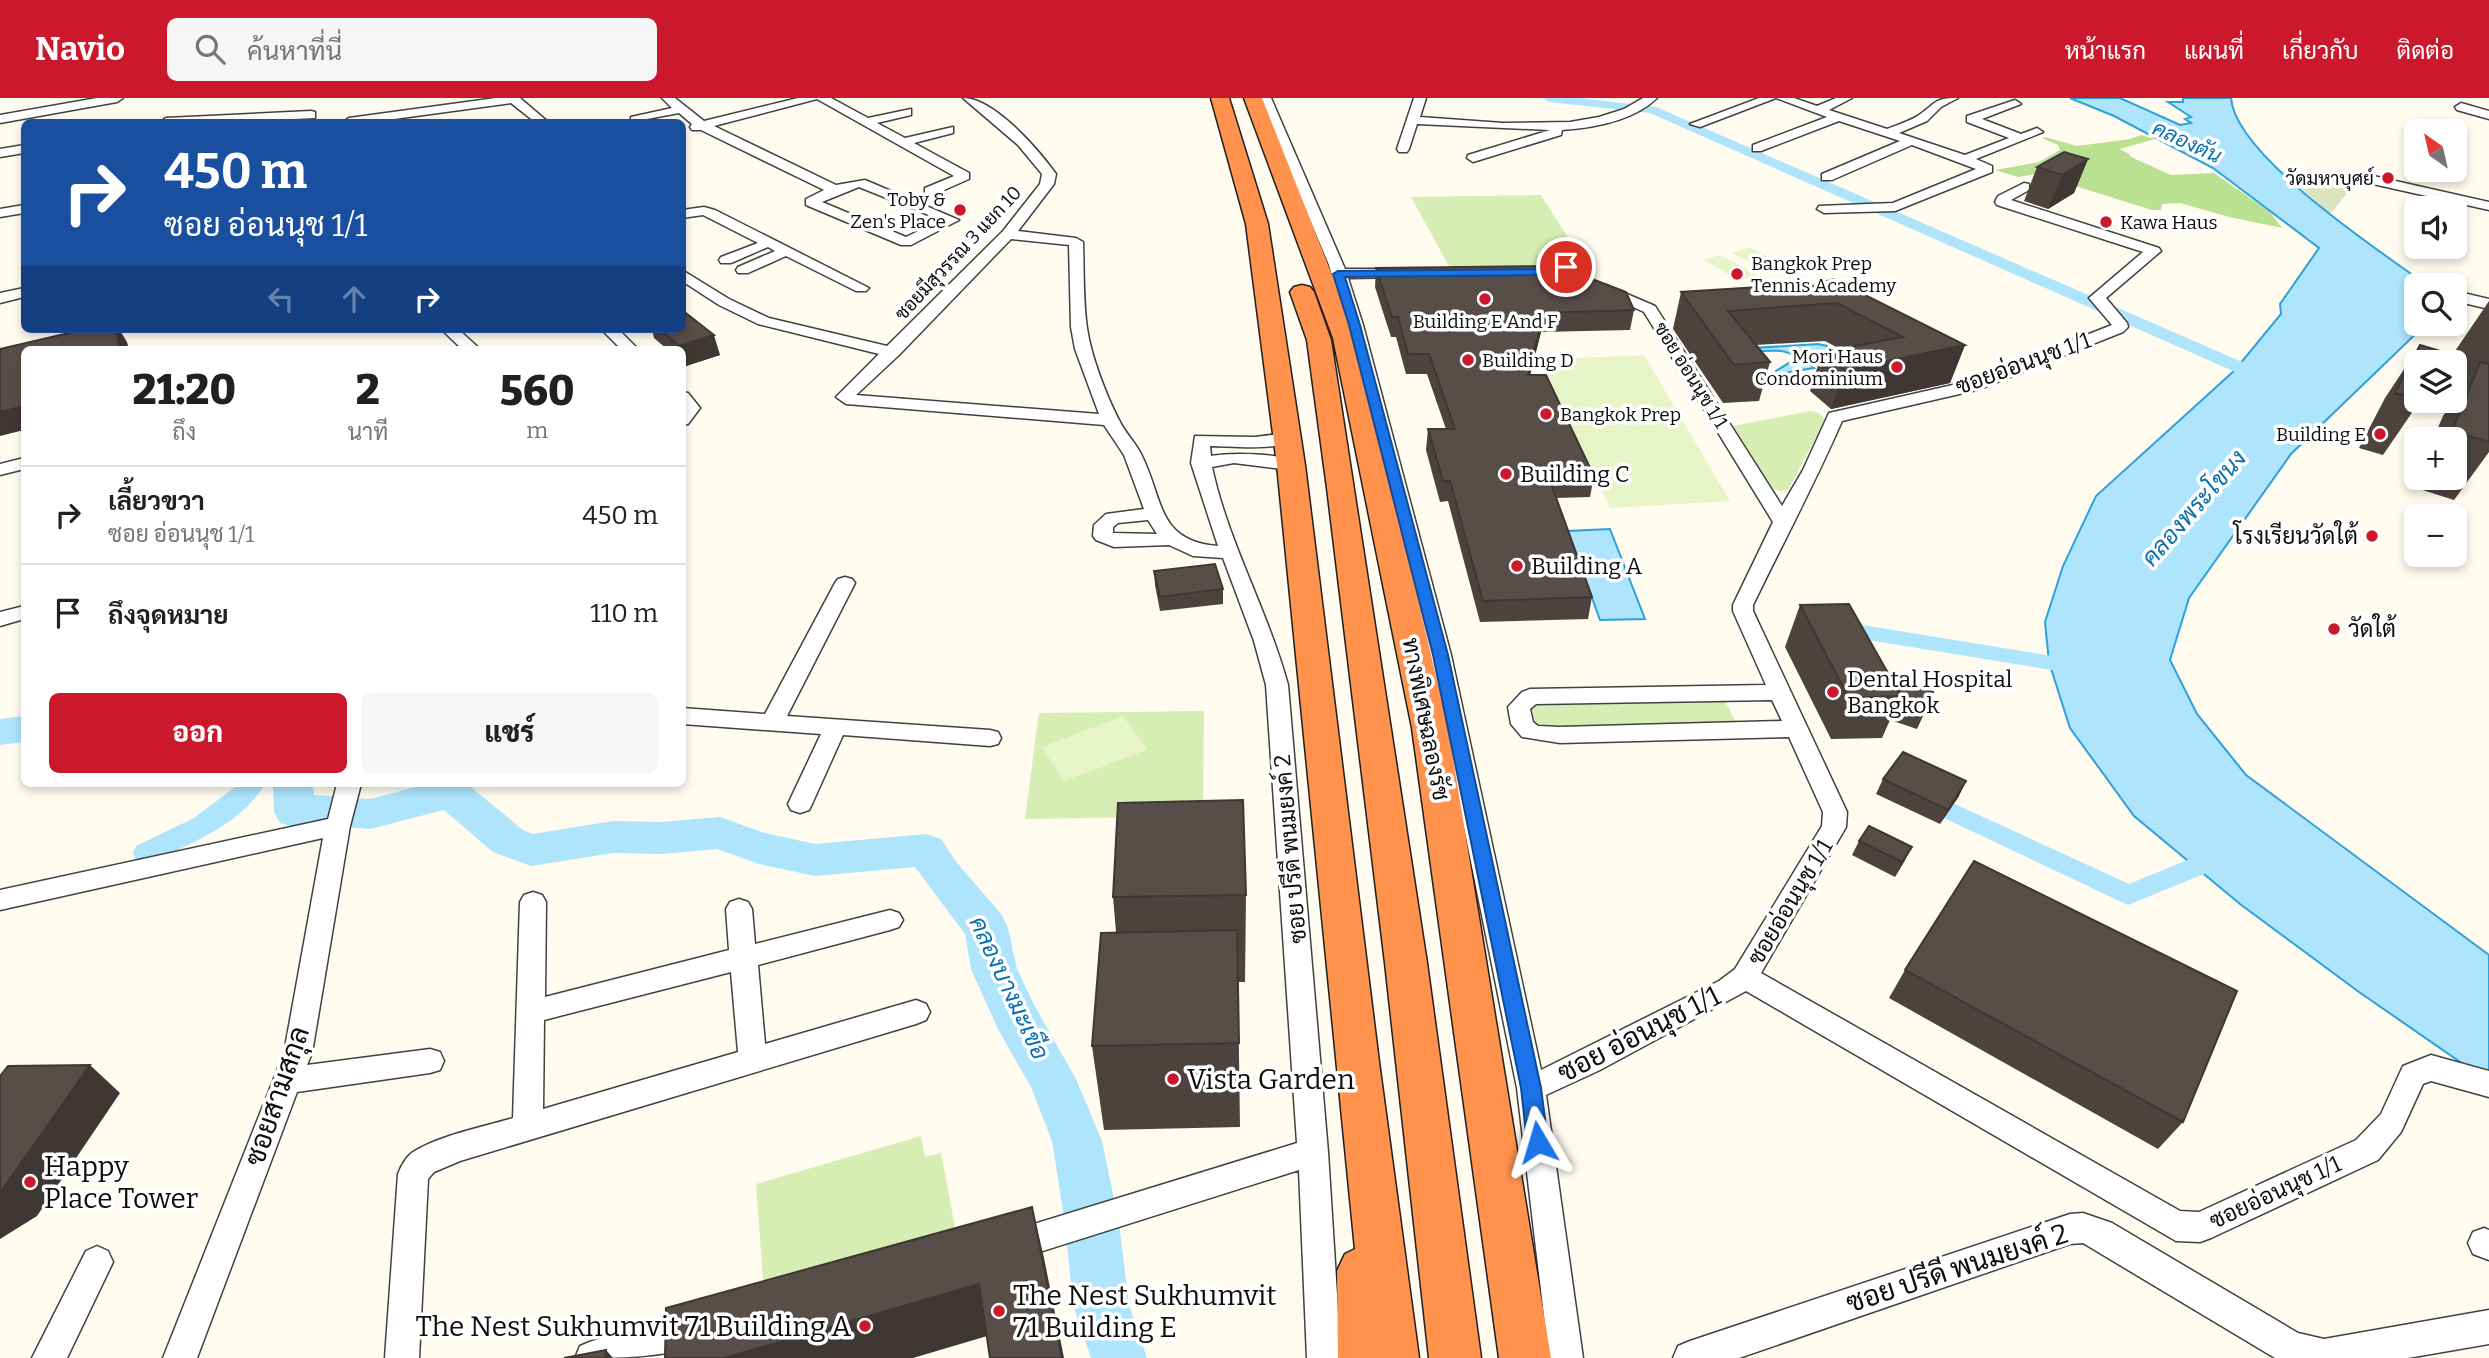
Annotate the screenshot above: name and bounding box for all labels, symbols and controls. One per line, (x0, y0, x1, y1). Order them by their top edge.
search box (167, 18, 657, 81)
text: Navio (35, 29, 125, 69)
icon: search (191, 30, 229, 68)
text: ค้นหาที่นี่ (247, 36, 342, 67)
text: หน้าแรก (2065, 37, 2146, 65)
text: แผนที่ (2184, 37, 2244, 65)
text: เกี่ยวกับ (2282, 37, 2359, 65)
text: ติดต่อ (2397, 37, 2454, 65)
water label: คลองตัน (2149, 115, 2226, 169)
north arrow (2404, 119, 2468, 182)
map controls (2404, 119, 2467, 567)
text: 450 m (164, 142, 307, 201)
icon: right (49, 147, 140, 238)
place label: วัดมหาบุศย์ (2285, 166, 2374, 191)
marker: วัดมหาบุศย์ (2380, 170, 2396, 186)
street label: ซอยมีสุวรรณ 3 แยก 10 (889, 180, 1027, 326)
place label: Toby & Zen's Place (850, 188, 946, 233)
button: sound (2404, 196, 2467, 259)
marker: Toby & Zen's Place (952, 202, 968, 218)
text: ซอย อ่อนนุช 1/1 (164, 206, 368, 244)
place label: Kawa Haus (2120, 211, 2218, 234)
marker: Kawa Haus (2098, 214, 2114, 230)
pin (1536, 237, 1596, 297)
icon: arrive (1547, 248, 1585, 286)
place label: Bangkok Prep Tennis Academy (1751, 252, 1897, 297)
marker: Bangkok Prep Tennis Academy (1729, 266, 1745, 282)
button: search (2404, 273, 2467, 336)
icon: left (262, 280, 300, 318)
icon: ahead (335, 280, 373, 318)
icon: right (408, 280, 446, 318)
marker: Building E And F (1477, 291, 1493, 307)
place label: Building E And F (1413, 310, 1558, 333)
street label: ซอย อ่อนนุช 1/1 (1648, 318, 1733, 433)
street label: ซอยอ่อนนุช 1/1 (1952, 325, 2096, 402)
place label: Mori Haus Condominium (1755, 345, 1883, 390)
place label: Building D (1482, 349, 1574, 372)
button: layers (2404, 350, 2467, 413)
marker: Building D (1460, 352, 1476, 368)
marker: Mori Haus Condominium (1889, 359, 1905, 375)
text: 21:20 (132, 365, 236, 415)
text: 2 (356, 365, 380, 415)
text: 560 (500, 366, 574, 416)
place label: Bangkok Prep (1560, 403, 1681, 426)
marker: Bangkok Prep (1538, 406, 1554, 422)
text: m (526, 416, 548, 444)
text: ถึง (172, 418, 196, 446)
text: นาที (347, 418, 388, 446)
place label: Building E (2276, 423, 2366, 446)
marker: Building E (2372, 426, 2388, 442)
button: + (2404, 427, 2467, 490)
water label: คลองพระโขนง (2134, 443, 2252, 572)
place label: Building C (1520, 460, 1630, 488)
marker: Building C (1498, 466, 1514, 482)
text: เลี้ยวขวา (108, 486, 205, 517)
icon: right (49, 496, 87, 534)
text: 450 m (582, 500, 658, 531)
button: − (2404, 504, 2467, 567)
text: ซอย อ่อนนุช 1/1 (108, 520, 254, 548)
place label: โรงเรียนวัดใต้ (2232, 520, 2359, 550)
marker: โรงเรียนวัดใต้ (2364, 528, 2380, 544)
place label: Building A (1531, 552, 1643, 580)
marker: Building A (1509, 558, 1525, 574)
icon: arrive (49, 594, 87, 632)
text: 110 m (590, 598, 658, 629)
text: ถึงจุดหมาย (108, 600, 229, 631)
place label: วัดใต้ (2348, 613, 2397, 643)
marker: วัดใต้ (2326, 621, 2342, 637)
street label: ทางพิเศษฉลองรัช (1396, 635, 1456, 803)
place label: Dental Hospital Bangkok (1847, 665, 2013, 719)
marker: Dental Hospital Bangkok (1825, 684, 1841, 700)
button: ออก (49, 693, 347, 773)
button: แชร์ (361, 693, 658, 773)
street label: ซอย ปรีดี พนมยงค์ 2 (1266, 753, 1312, 945)
street label: ซอยอ่อนนุช 1/1 (1742, 833, 1841, 971)
water label: คลองบางมะเขือ (964, 912, 1055, 1064)
street label: ซอย อ่อนนุช 1/1 (1552, 978, 1728, 1092)
street label: ซอยสามสกุล (238, 1022, 319, 1171)
place label: Vista Garden (1187, 1063, 1355, 1096)
marker: Vista Garden (1165, 1071, 1181, 1087)
position arrow (1501, 1105, 1575, 1179)
street label: ซอยอ่อนนุช 1/1 (2205, 1149, 2347, 1236)
place label: Happy Place Tower (44, 1150, 198, 1215)
marker: Happy Place Tower (22, 1174, 38, 1190)
street label: ซอย ปรีดี พนมยงค์ 2 (1841, 1214, 2072, 1319)
place label: The Nest Sukhumvit 71 Building E (1013, 1279, 1276, 1344)
marker: The Nest Sukhumvit 71 Building E (991, 1303, 1007, 1319)
place label: The Nest Sukhumvit 71 Building A (416, 1310, 851, 1343)
marker: The Nest Sukhumvit 71 Building A (857, 1318, 873, 1334)

